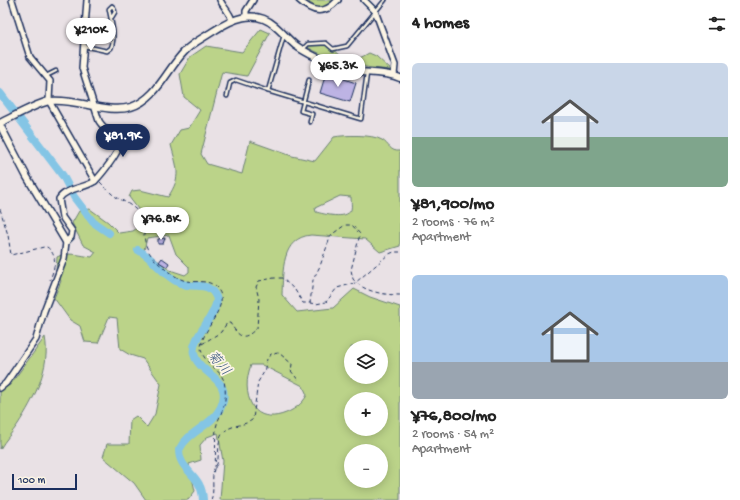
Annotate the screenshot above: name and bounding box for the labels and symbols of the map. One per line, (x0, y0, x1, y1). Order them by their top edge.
pin: ¥210K (63, 18, 119, 52)
pin: ¥65.3K (305, 54, 371, 88)
pin: ¥81.9K (90, 124, 156, 158)
pin: ¥76.8K (128, 207, 194, 241)
water label: 菊川 (202, 347, 234, 380)
scale bar (12, 472, 77, 491)

